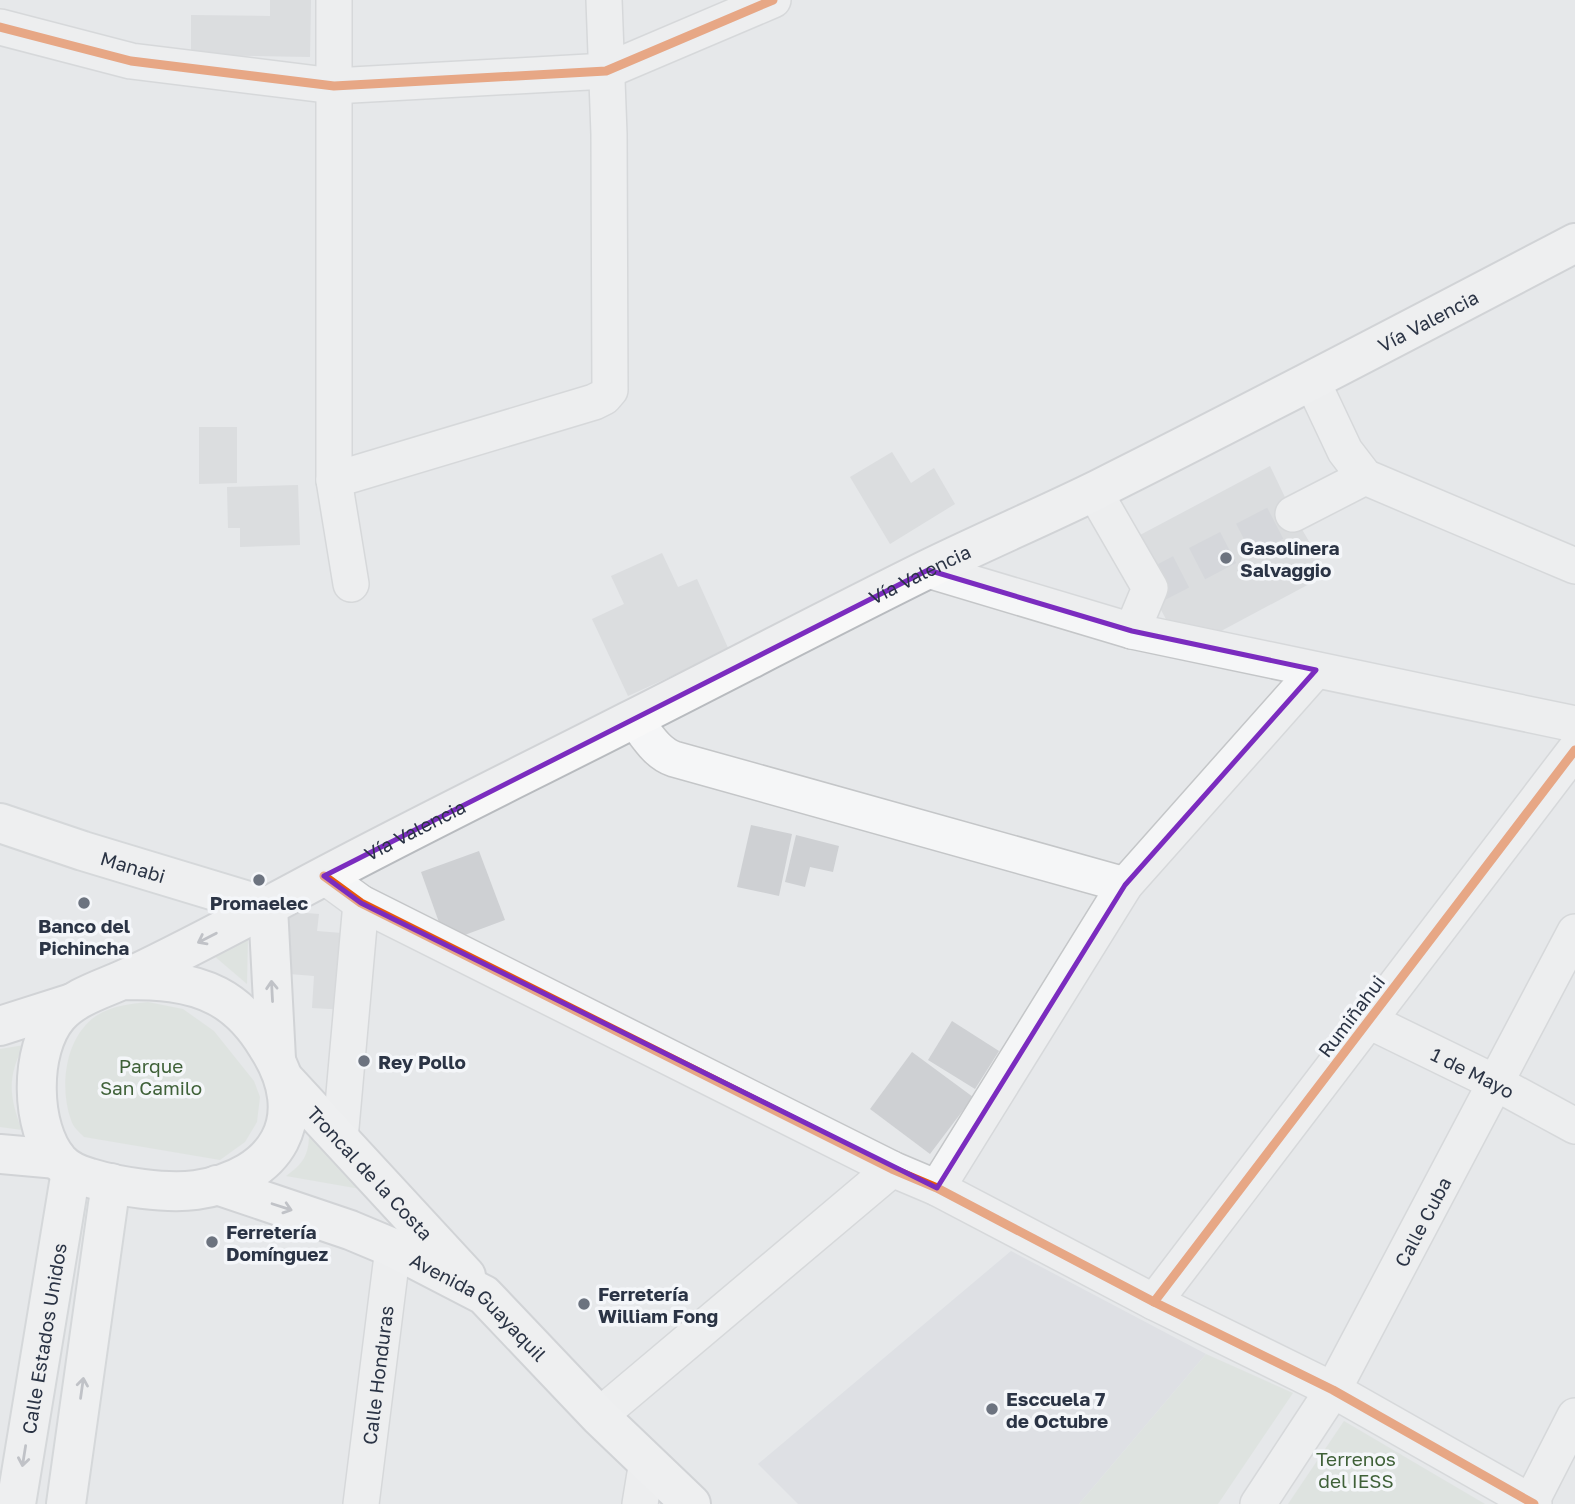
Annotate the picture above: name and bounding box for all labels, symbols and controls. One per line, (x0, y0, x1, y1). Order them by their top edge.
street label: Vía Valencia (1373, 284, 1482, 356)
place label: Gasolinera Salvaggio (1240, 536, 1339, 581)
street label: Vía Valencia (865, 539, 974, 608)
marker: Gasolinera Salvaggio (1218, 550, 1234, 566)
street label: Vía Valencia (360, 794, 469, 865)
street label: Manabi (98, 846, 168, 887)
marker: Promaelec (251, 872, 267, 888)
place label: Promaelec (210, 891, 308, 914)
marker: Banco del Pichincha (76, 895, 92, 911)
place label: Banco del Pichincha (38, 914, 130, 959)
one-way arrow (197, 931, 218, 945)
street label: Rumiñahui (1313, 970, 1389, 1062)
one-way arrow (265, 980, 278, 1002)
street label: 1 de Mayo (1428, 1042, 1519, 1102)
place label: Rey Pollo (378, 1050, 466, 1073)
marker: Rey Pollo (356, 1053, 372, 1069)
park label: Parque San Camilo (100, 1054, 202, 1099)
street label: Troncal de la Costa (303, 1101, 438, 1244)
street label: Calle Cuba (1389, 1173, 1455, 1270)
one-way arrow (270, 1202, 292, 1214)
place label: Ferretería Domínguez (226, 1220, 328, 1265)
marker: Ferretería Domínguez (204, 1234, 220, 1250)
street label: Calle Estados Unidos (16, 1241, 70, 1435)
street label: Avenida Guayaquil (407, 1248, 552, 1365)
place label: Ferretería William Fong (598, 1282, 718, 1327)
marker: Ferretería William Fong (576, 1296, 592, 1312)
street label: Calle Honduras (357, 1304, 397, 1446)
one-way arrow (76, 1377, 89, 1400)
place label: Esccuela 7 de Octubre (1006, 1387, 1108, 1432)
marker: Esccuela 7 de Octubre (984, 1401, 1000, 1417)
one-way arrow (17, 1444, 30, 1467)
park label: Terrenos del IESS (1316, 1447, 1396, 1492)

